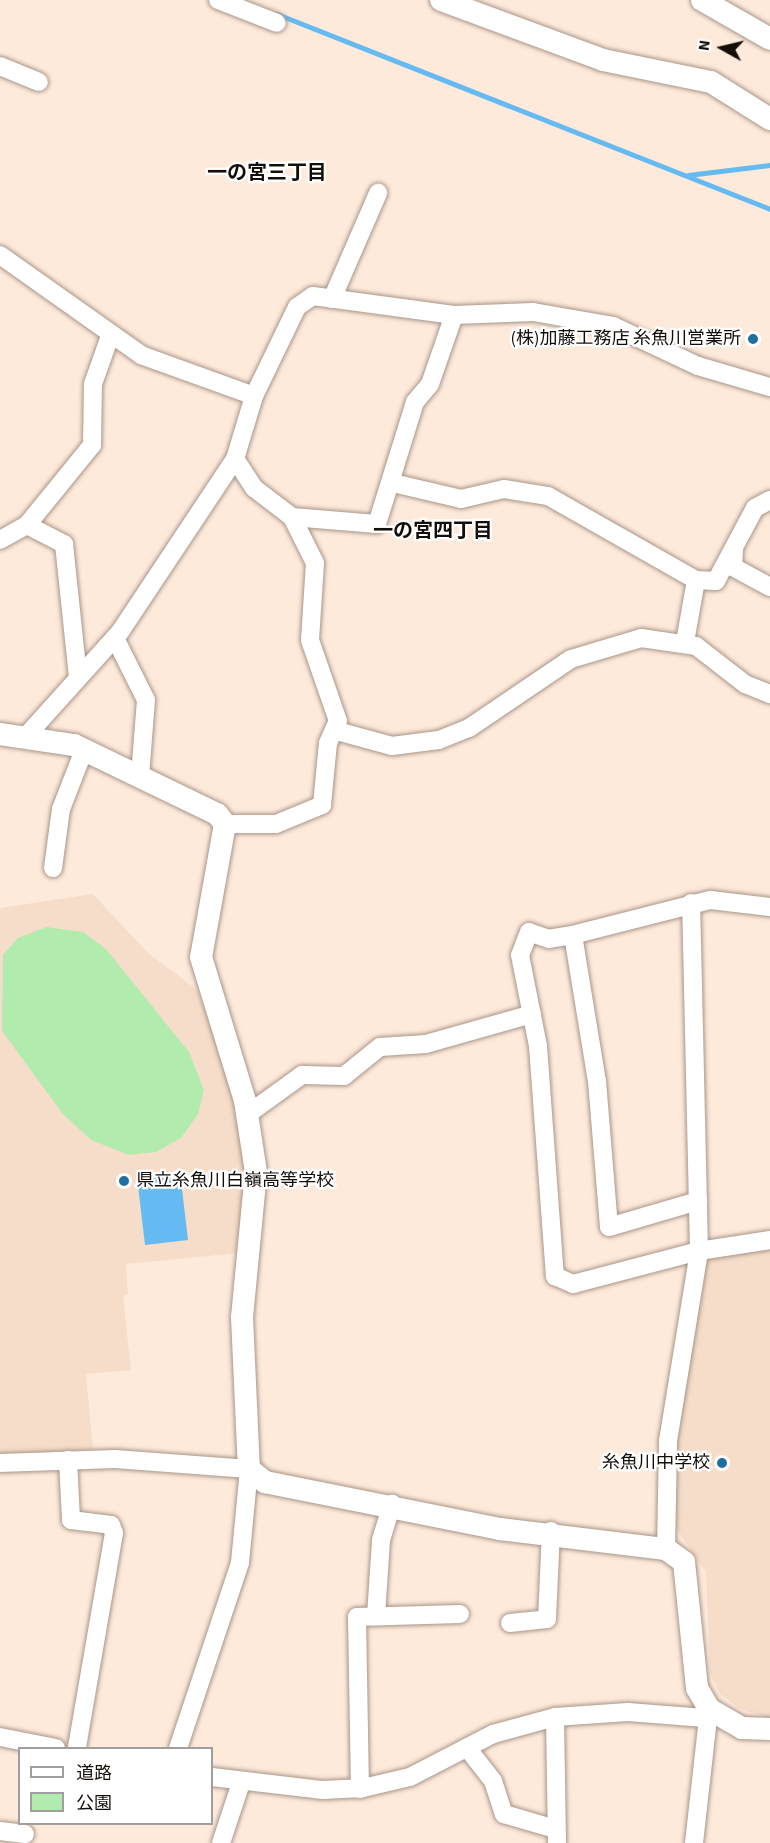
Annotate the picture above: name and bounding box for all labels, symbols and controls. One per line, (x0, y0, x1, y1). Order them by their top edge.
north arrow (692, 18, 752, 78)
text: N (693, 39, 716, 52)
district label: 一の宮三丁目 (207, 161, 327, 185)
place label: (株)加藤工務店 糸魚川営業所 (510, 328, 741, 350)
marker: (株)加藤工務店 糸魚川営業所 (746, 332, 760, 346)
district label: 一の宮四丁目 (373, 519, 493, 543)
place label: 県立糸魚川白嶺高等学校 (136, 1170, 334, 1192)
marker: 県立糸魚川白嶺高等学校 (117, 1174, 131, 1188)
place label: 糸魚川中学校 (602, 1452, 710, 1474)
marker: 糸魚川中学校 (715, 1456, 729, 1470)
legend (18, 1747, 213, 1825)
text: 道路 (76, 1761, 112, 1786)
text: 公園 (76, 1791, 112, 1816)

